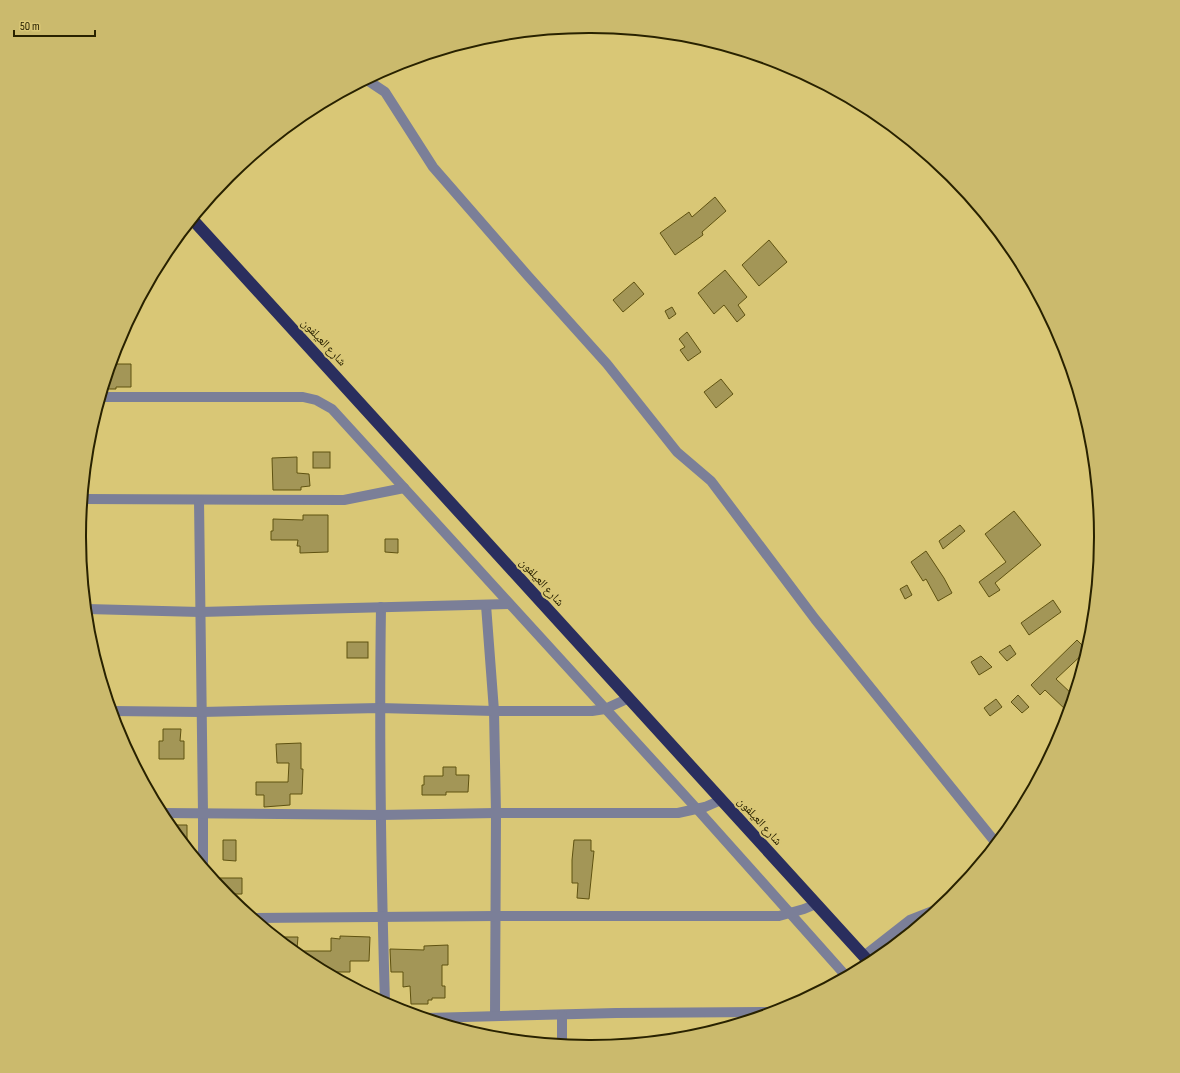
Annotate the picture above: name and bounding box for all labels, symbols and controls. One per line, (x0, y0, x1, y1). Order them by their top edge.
scale bar (14, 12, 95, 38)
text: 50 m (20, 19, 40, 34)
street label: شارع العيلفون (298, 315, 350, 369)
street label: شارع العيلفون (516, 555, 567, 610)
street label: شارع العيلفون (734, 794, 785, 849)

